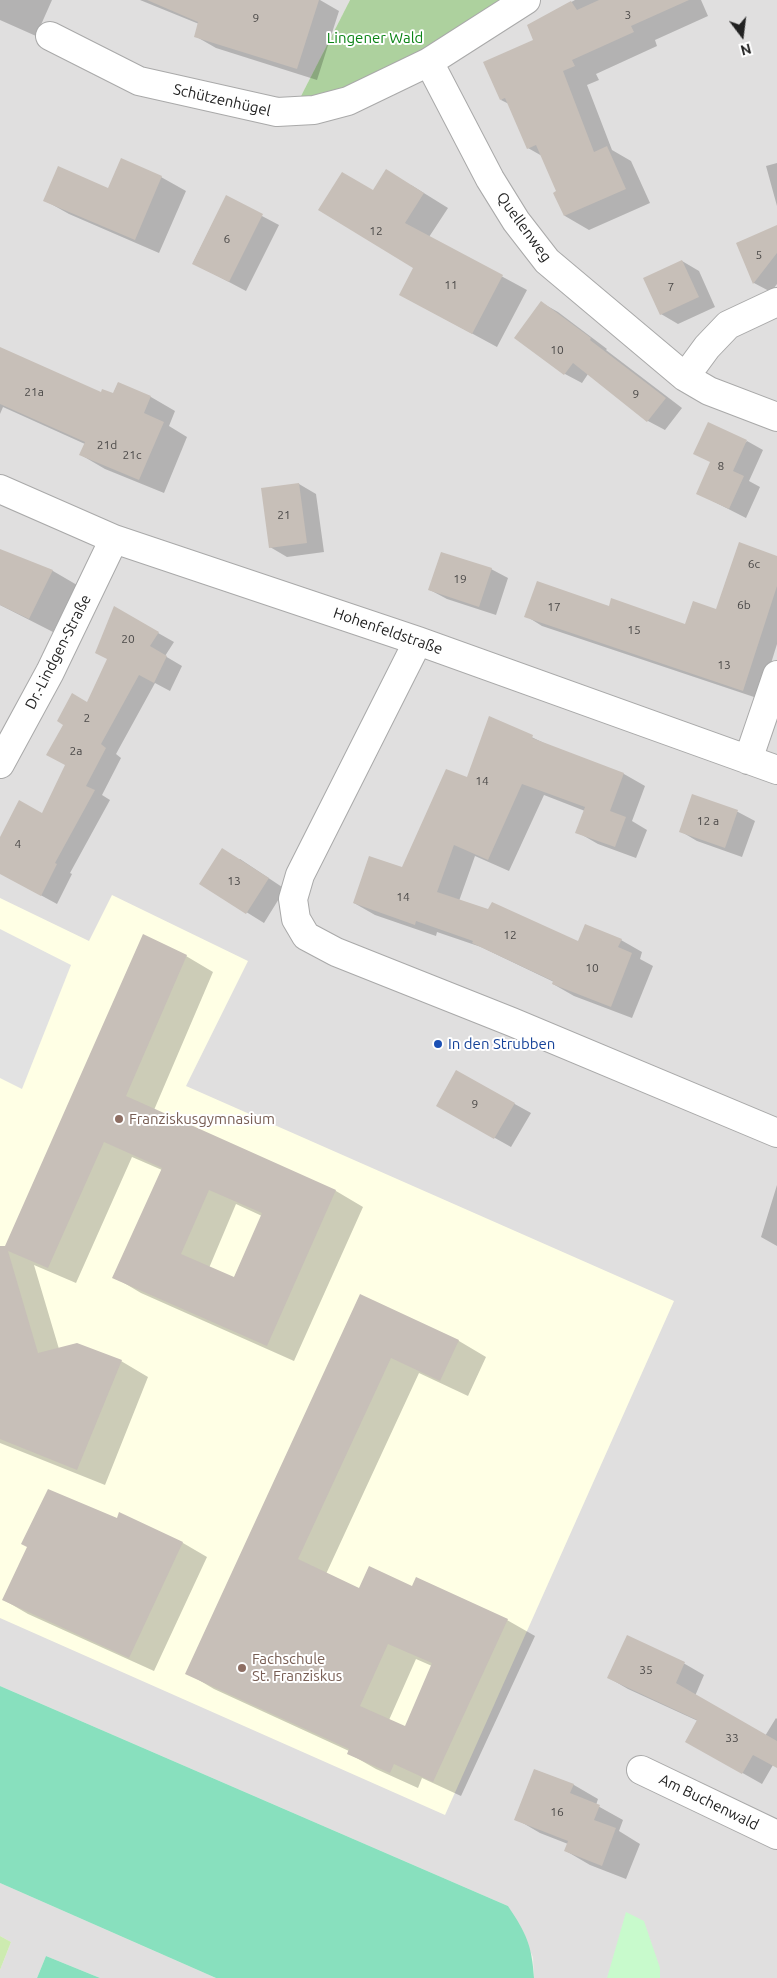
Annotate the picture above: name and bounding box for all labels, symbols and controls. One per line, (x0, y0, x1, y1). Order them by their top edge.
house number: 3 (625, 8, 631, 22)
north arrow (717, 10, 767, 60)
house number: 9 (253, 11, 259, 25)
park label: Lingener Wald (327, 29, 423, 47)
text: N (739, 40, 753, 59)
street label: Schützenhügel (172, 80, 272, 120)
street label: Quellenweg (493, 189, 555, 265)
house number: 12 (369, 224, 383, 238)
house number: 6 (224, 232, 230, 246)
house number: 5 (756, 248, 762, 262)
house number: 11 (444, 278, 458, 292)
house number: 7 (668, 280, 674, 294)
house number: 10 (550, 343, 564, 357)
house number: 21a (24, 385, 44, 399)
house number: 9 (633, 387, 639, 401)
house number: 21d (97, 438, 117, 452)
house number: 21c (122, 448, 142, 462)
house number: 8 (718, 459, 724, 473)
house number: 21 (277, 508, 291, 522)
house number: 6c (748, 557, 760, 571)
house number: 19 (453, 572, 467, 586)
street label: Dr.-Lindgen-Straße (21, 592, 95, 712)
house number: 6b (737, 598, 751, 612)
house number: 17 (547, 600, 561, 614)
street label: Hohenfeldstraße (331, 604, 445, 658)
house number: 15 (627, 623, 641, 637)
house number: 20 (121, 632, 135, 646)
house number: 13 (717, 658, 731, 672)
house number: 2 (84, 711, 90, 725)
house number: 2a (70, 744, 82, 758)
house number: 14 (475, 774, 489, 788)
house number: 12 a (697, 814, 719, 828)
house number: 4 (15, 837, 21, 851)
house number: 13 (227, 874, 241, 888)
house number: 14 (396, 890, 410, 904)
house number: 12 (503, 928, 517, 942)
house number: 10 (585, 961, 599, 975)
place label: In den Strubben (448, 1035, 555, 1053)
marker: In den Strubben (432, 1038, 444, 1050)
house number: 9 (472, 1097, 478, 1111)
place label: Franziskusgymnasium (129, 1110, 275, 1128)
marker: Franziskusgymnasium (113, 1113, 125, 1125)
place label: Fachschule St. Franziskus (252, 1650, 342, 1685)
marker: Fachschule St. Franziskus (236, 1662, 248, 1674)
house number: 35 (639, 1663, 653, 1677)
house number: 33 (725, 1731, 739, 1745)
street label: Am Buchenwald (656, 1770, 762, 1834)
house number: 16 (550, 1805, 564, 1819)

